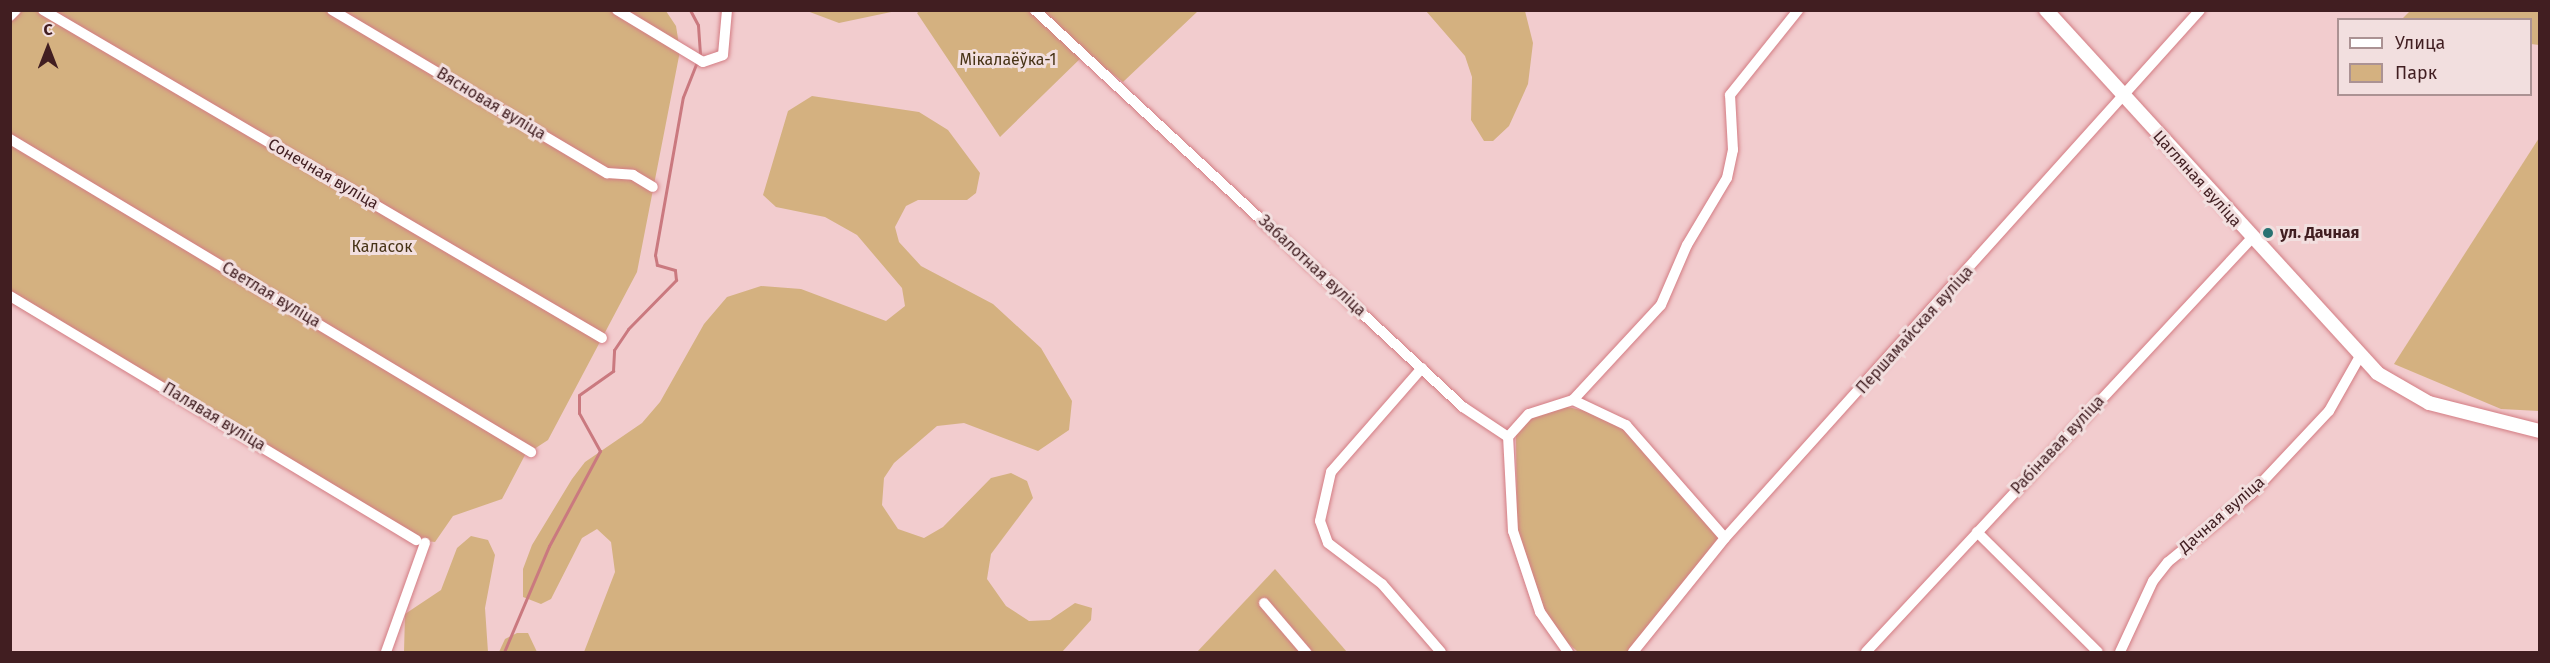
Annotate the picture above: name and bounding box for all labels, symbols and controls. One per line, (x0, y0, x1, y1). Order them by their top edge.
north arrow (18, 18, 78, 78)
legend (2337, 18, 2532, 96)
text: С (43, 20, 53, 39)
text: Улица (2395, 32, 2445, 54)
park label: Мікалаёўка-1 (959, 50, 1057, 70)
text: Парк (2395, 62, 2437, 84)
street label: Вясновая вуліца (433, 64, 549, 144)
street label: Цагляная вуліца (2149, 127, 2245, 231)
street label: Сонечная вуліца (264, 135, 382, 213)
street label: Забалотная вуліца (1254, 211, 1370, 321)
place label: ул. Дачная (2280, 223, 2359, 243)
marker: ул. Дачная (2261, 226, 2275, 240)
park label: Каласок (352, 237, 412, 257)
street label: Светлая вуліца (218, 258, 324, 332)
street label: Першамайская вуліца (1853, 262, 1977, 398)
street label: Палявая вуліца (159, 379, 269, 455)
street label: Рабінавая вуліца (2007, 392, 2109, 498)
street label: Дачная вуліца (2175, 473, 2269, 557)

